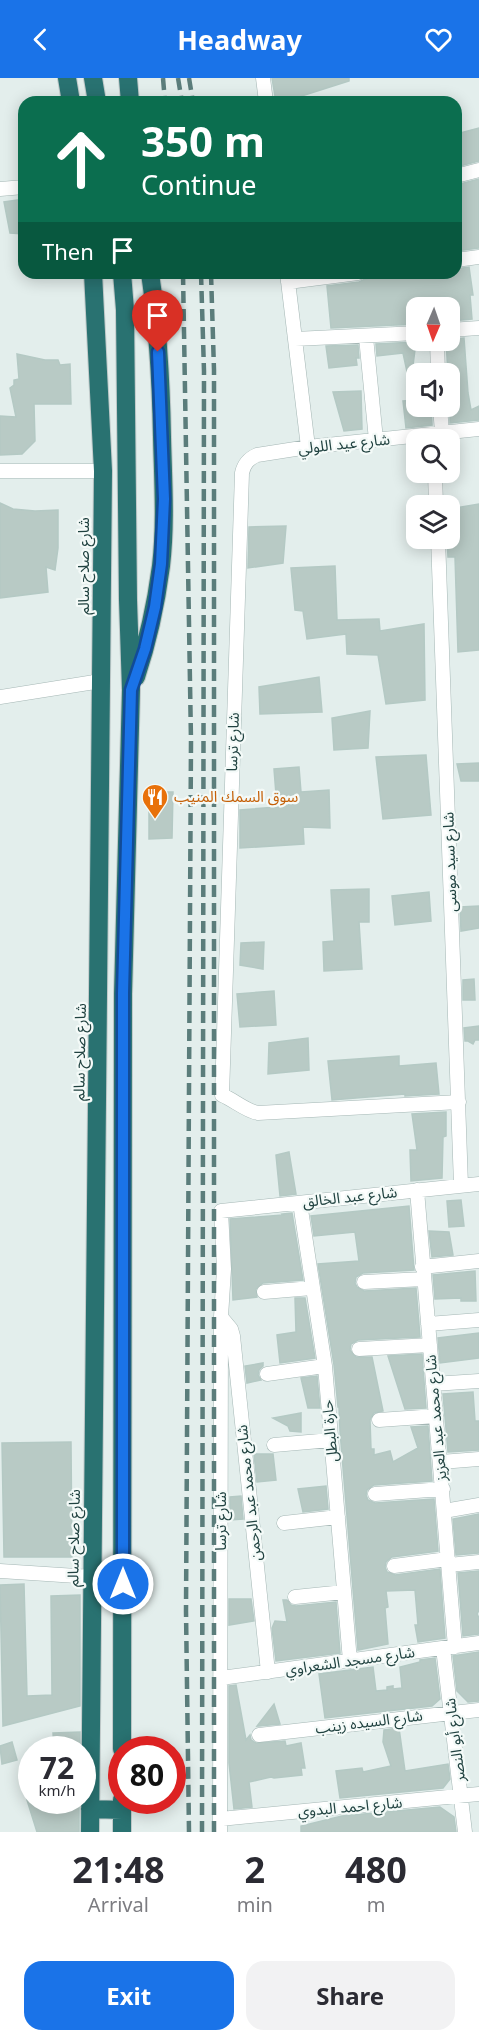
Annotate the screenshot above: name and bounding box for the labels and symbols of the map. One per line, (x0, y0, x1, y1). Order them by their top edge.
pin (132, 290, 183, 352)
north arrow (406, 297, 460, 351)
street label: شارع عيد اللولي (297, 428, 391, 461)
street label: شارع صلاح سالم (73, 517, 96, 615)
street label: شارع ترسا (221, 712, 246, 772)
restaurant icon: سوق السمك المنيب (140, 782, 170, 820)
place label: سوق السمك المنيب (174, 786, 298, 806)
street label: شارع سيد موسى (437, 811, 464, 912)
street label: شارع صلاح سالم (68, 1003, 93, 1101)
street label: شارع عبد الخالق (302, 1181, 399, 1214)
street label: شارع محمد عبد العزيز (419, 1354, 454, 1483)
street label: حارة البطل (316, 1399, 342, 1463)
street label: شارع محمد عبد الرحمن (231, 1423, 268, 1562)
street label: شارع صلاح سالم (62, 1489, 87, 1587)
street label: شارع ترسا (210, 1491, 233, 1551)
position arrow (91, 1552, 155, 1616)
street label: شارع مسجد الشعراوي (284, 1641, 417, 1682)
street label: شارع أبو النصر (439, 1696, 472, 1784)
street label: شارع السيده زينب (314, 1704, 424, 1740)
speed limit sign: 80 (108, 1736, 186, 1814)
street label: شارع احمد البدوي (297, 1791, 403, 1824)

